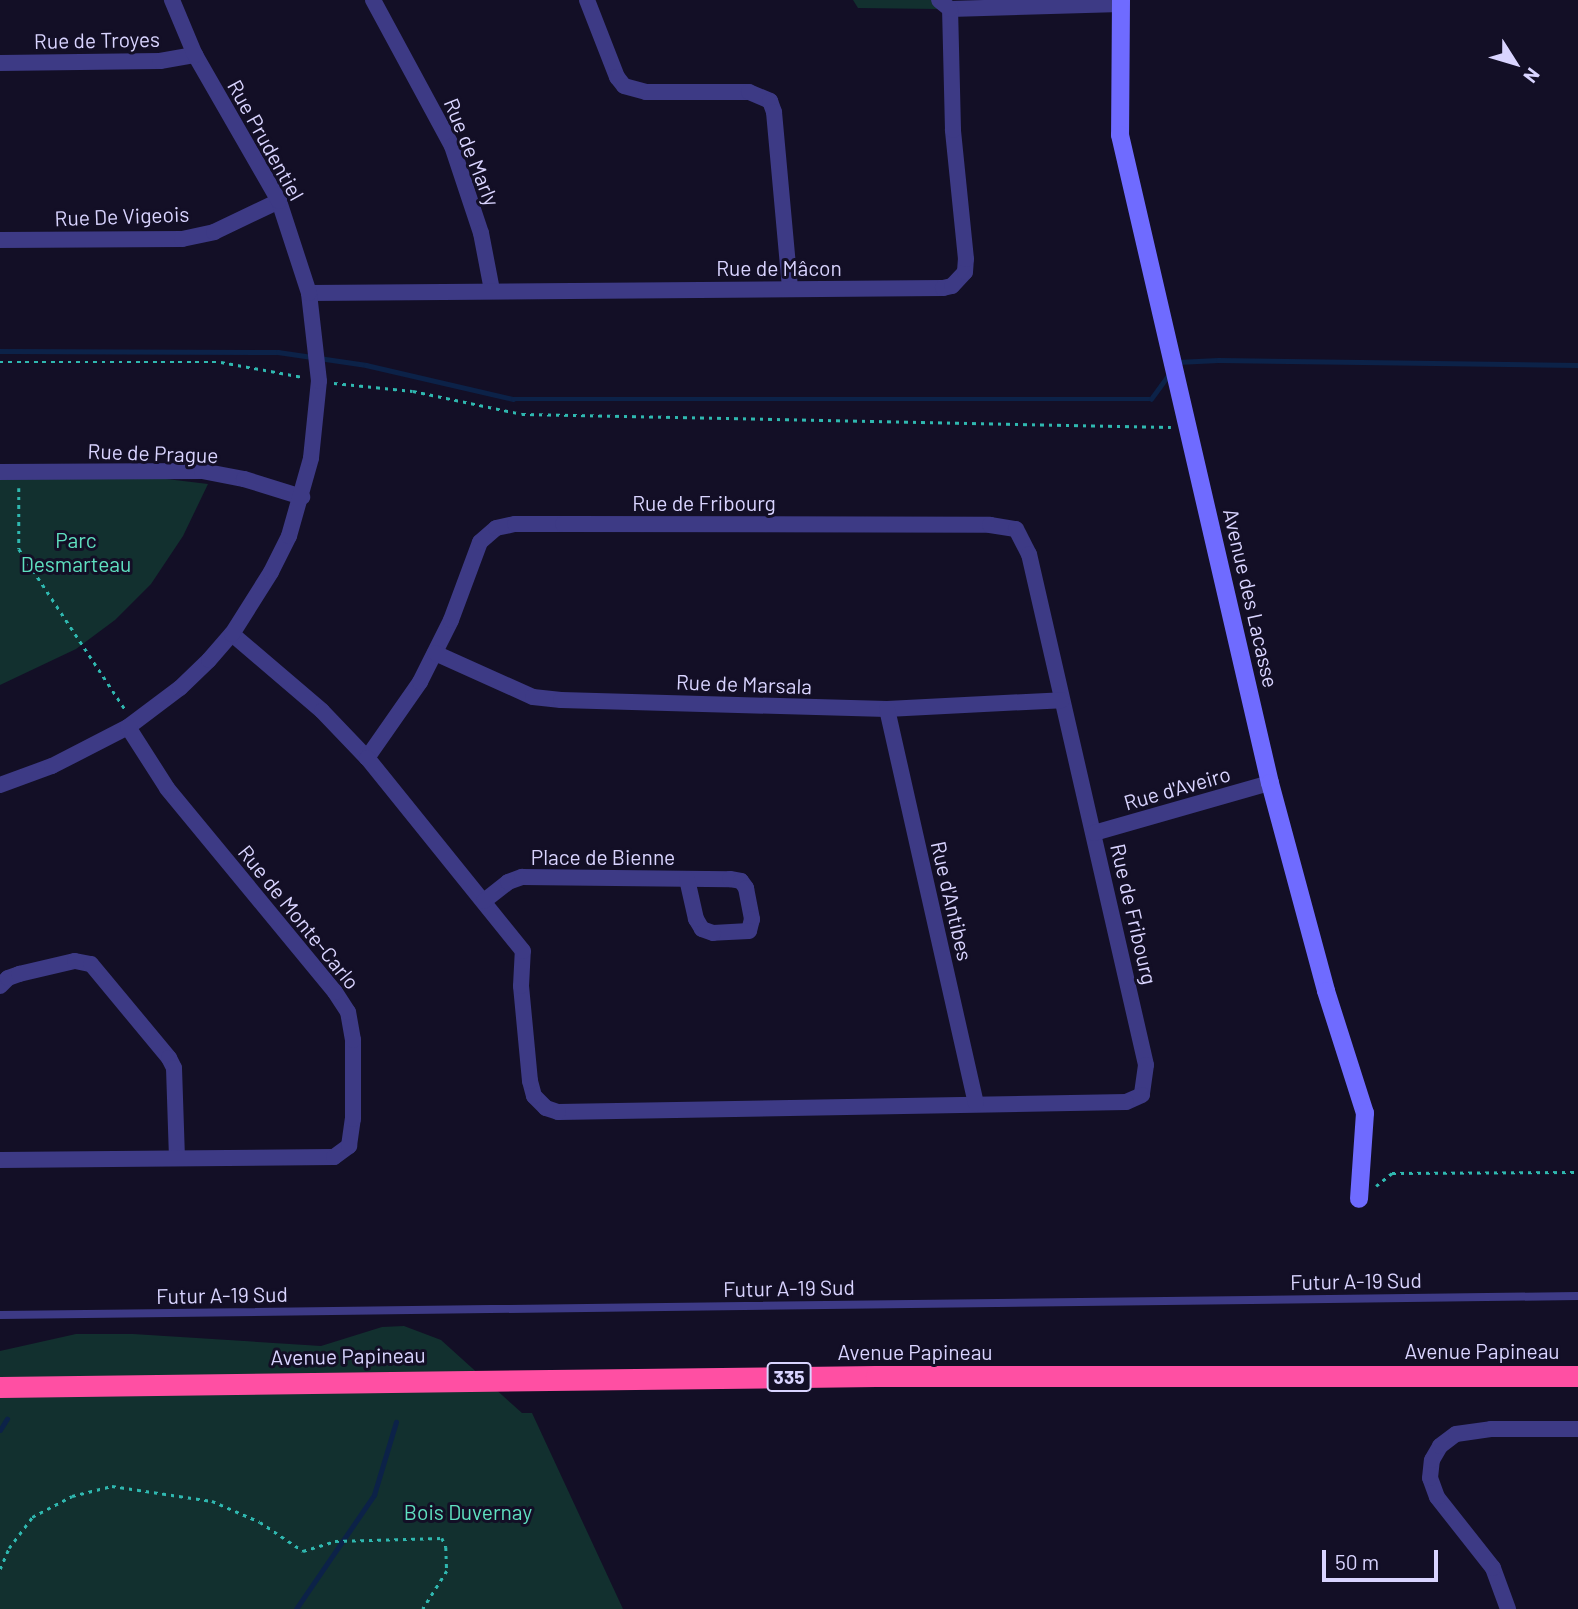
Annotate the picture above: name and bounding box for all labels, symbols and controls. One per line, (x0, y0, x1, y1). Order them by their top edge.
street label: Rue de Troyes (34, 26, 160, 54)
north arrow (1480, 28, 1550, 98)
text: N (1519, 64, 1545, 88)
street label: Rue Prudentiel (223, 75, 309, 205)
street label: Rue de Marly (439, 94, 505, 210)
street label: Rue De Vigeois (54, 201, 190, 231)
street label: Rue de Mâcon (716, 255, 842, 281)
street label: Rue de Prague (87, 438, 219, 468)
street label: Rue de Fribourg (632, 490, 776, 516)
street label: Avenue des Lacasse (1218, 506, 1284, 690)
park label: Parc Desmarteau (21, 527, 131, 577)
street label: Rue de Marsala (676, 669, 812, 699)
street label: Rue d'Aveiro (1121, 761, 1233, 815)
street label: Rue d'Antibes (926, 839, 978, 963)
street label: Rue de Monte-Carlo (233, 840, 365, 994)
street label: Rue de Fribourg (1106, 841, 1162, 987)
street label: Place de Bienne (531, 844, 675, 870)
street label: Futur A-19 Sud (1290, 1267, 1422, 1295)
street label: Futur A-19 Sud (723, 1274, 855, 1302)
street label: Futur A-19 Sud (156, 1281, 288, 1309)
street label: Avenue Papineau (1404, 1338, 1560, 1364)
street label: Avenue Papineau (837, 1339, 993, 1365)
street label: Avenue Papineau (270, 1342, 426, 1370)
road number: 335 (766, 1362, 812, 1392)
park label: Bois Duvernay (404, 1499, 532, 1525)
scale bar (1326, 1536, 1442, 1580)
text: 50 m (1335, 1549, 1379, 1574)

